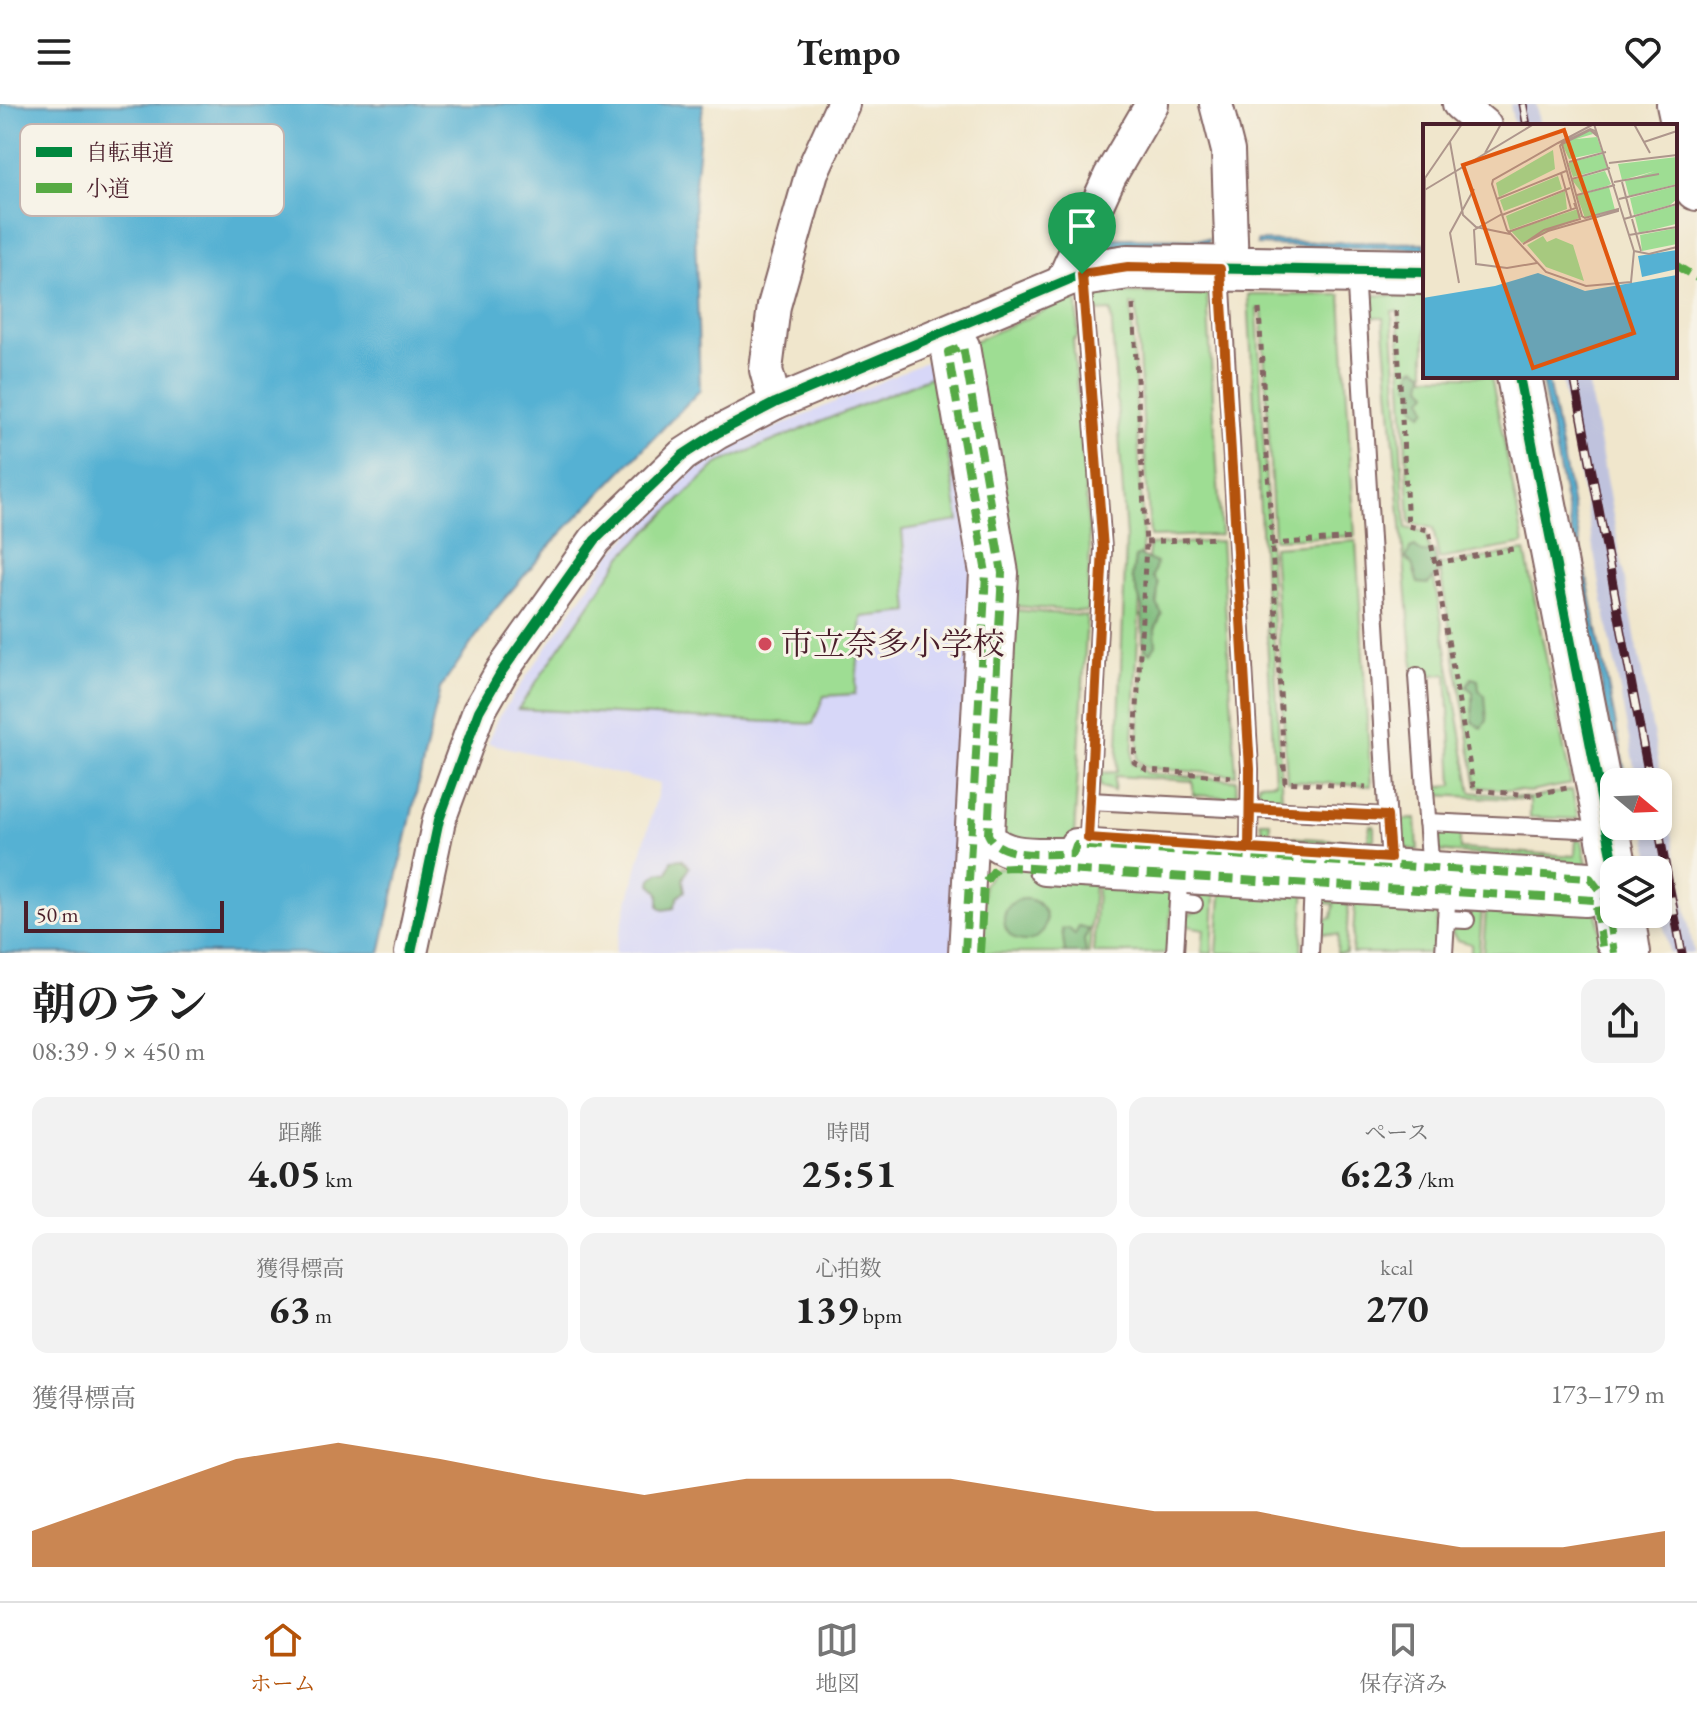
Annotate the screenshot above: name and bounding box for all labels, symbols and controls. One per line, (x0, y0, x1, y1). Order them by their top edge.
text: Tempo (797, 29, 900, 76)
icon: menu (32, 30, 76, 74)
icon: heart (1621, 30, 1665, 74)
legend (20, 124, 284, 216)
inset map (1423, 124, 1677, 378)
text: 自転車道 (86, 138, 174, 167)
text: 小道 (86, 174, 130, 203)
pin (1048, 192, 1116, 274)
icon: arrive (1060, 204, 1104, 248)
place label: 市立奈多小学校 (781, 623, 1005, 665)
marker: 市立奈多小学校 (756, 635, 774, 653)
north arrow (1600, 768, 1672, 840)
map controls (1600, 768, 1672, 928)
button: layers (1600, 856, 1672, 928)
scale bar (24, 897, 224, 933)
text: 50 m (36, 900, 79, 929)
text: 朝のラン (32, 975, 208, 1032)
button: share (1581, 979, 1665, 1063)
text: 08:39 · 9 × 450 m (32, 1034, 205, 1068)
text: 距離 (278, 1118, 322, 1147)
text: 時間 (826, 1118, 871, 1147)
text: ペース (1364, 1118, 1429, 1147)
text: 4.05 (248, 1147, 321, 1199)
text: 25:51 (801, 1147, 896, 1199)
text: 6:23 (1339, 1147, 1414, 1199)
text: km (321, 1165, 353, 1194)
text: /km (1414, 1165, 1455, 1194)
text: kcal (1380, 1253, 1413, 1282)
text: 獲得標高 (256, 1254, 344, 1283)
text: 心拍数 (815, 1254, 882, 1283)
text: 270 (1365, 1282, 1429, 1334)
text: 63 (268, 1283, 311, 1335)
text: 139 (795, 1283, 858, 1335)
text: m (311, 1301, 332, 1330)
text: bpm (858, 1301, 902, 1330)
text: 173–179 m (1550, 1377, 1665, 1411)
text: 獲得標高 (32, 1381, 136, 1415)
tab: ホーム (250, 1618, 316, 1698)
tab: 地図 (815, 1618, 859, 1698)
tab: 保存済み (1359, 1618, 1447, 1698)

